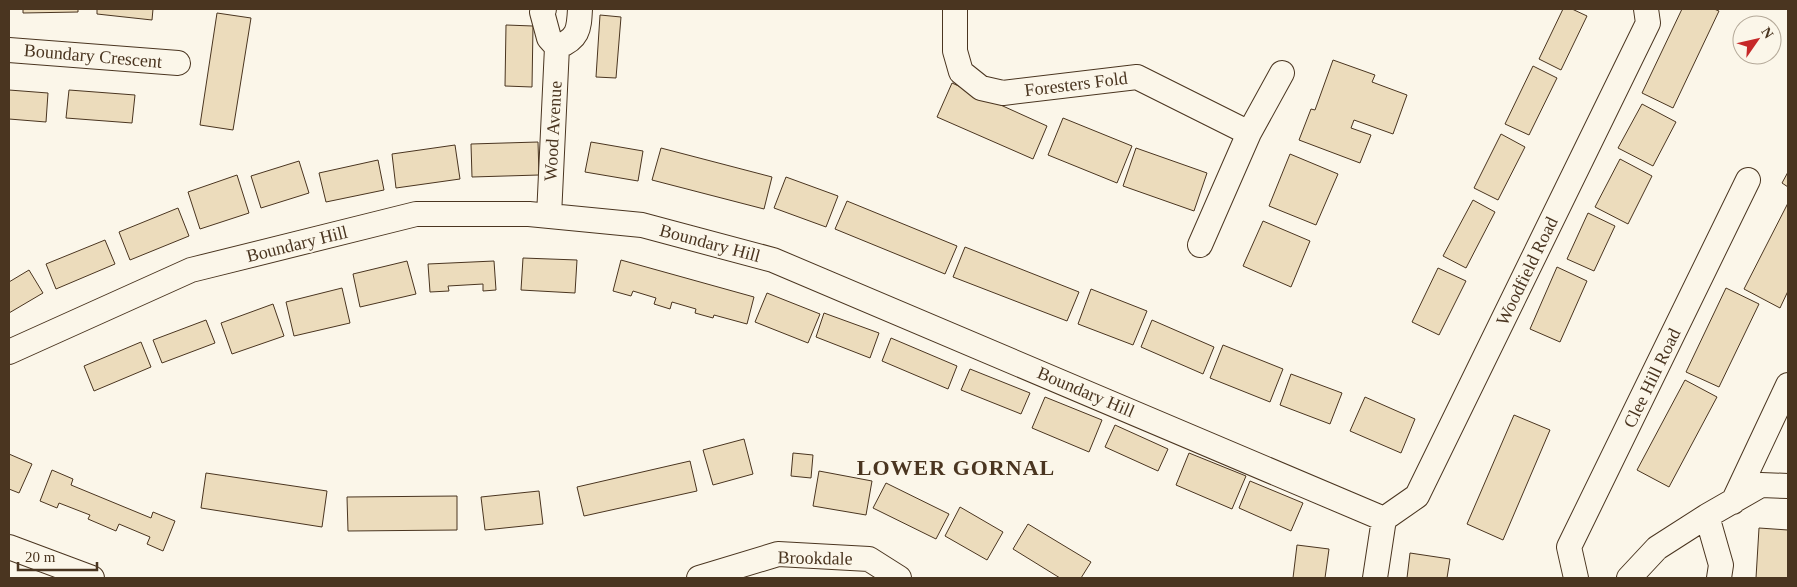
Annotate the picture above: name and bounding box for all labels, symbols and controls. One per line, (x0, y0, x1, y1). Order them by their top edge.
north arrow (1732, 15, 1782, 65)
text: N (1758, 25, 1776, 41)
street label: Boundary Crescent (23, 40, 163, 72)
street label: Foresters Fold (1023, 68, 1129, 100)
street label: Wood Avenue (540, 80, 566, 182)
street label: Woodfield Road (1492, 214, 1562, 328)
street label: Boundary Hill (657, 220, 763, 266)
street label: Boundary Hill (244, 222, 350, 266)
street label: Clee Hill Road (1619, 325, 1685, 431)
street label: Boundary Hill (1034, 363, 1138, 421)
district label: LOWER GORNAL (857, 455, 1055, 480)
scale bar (18, 540, 96, 572)
street label: Brookdale (777, 547, 853, 569)
text: 20 m (25, 549, 56, 565)

